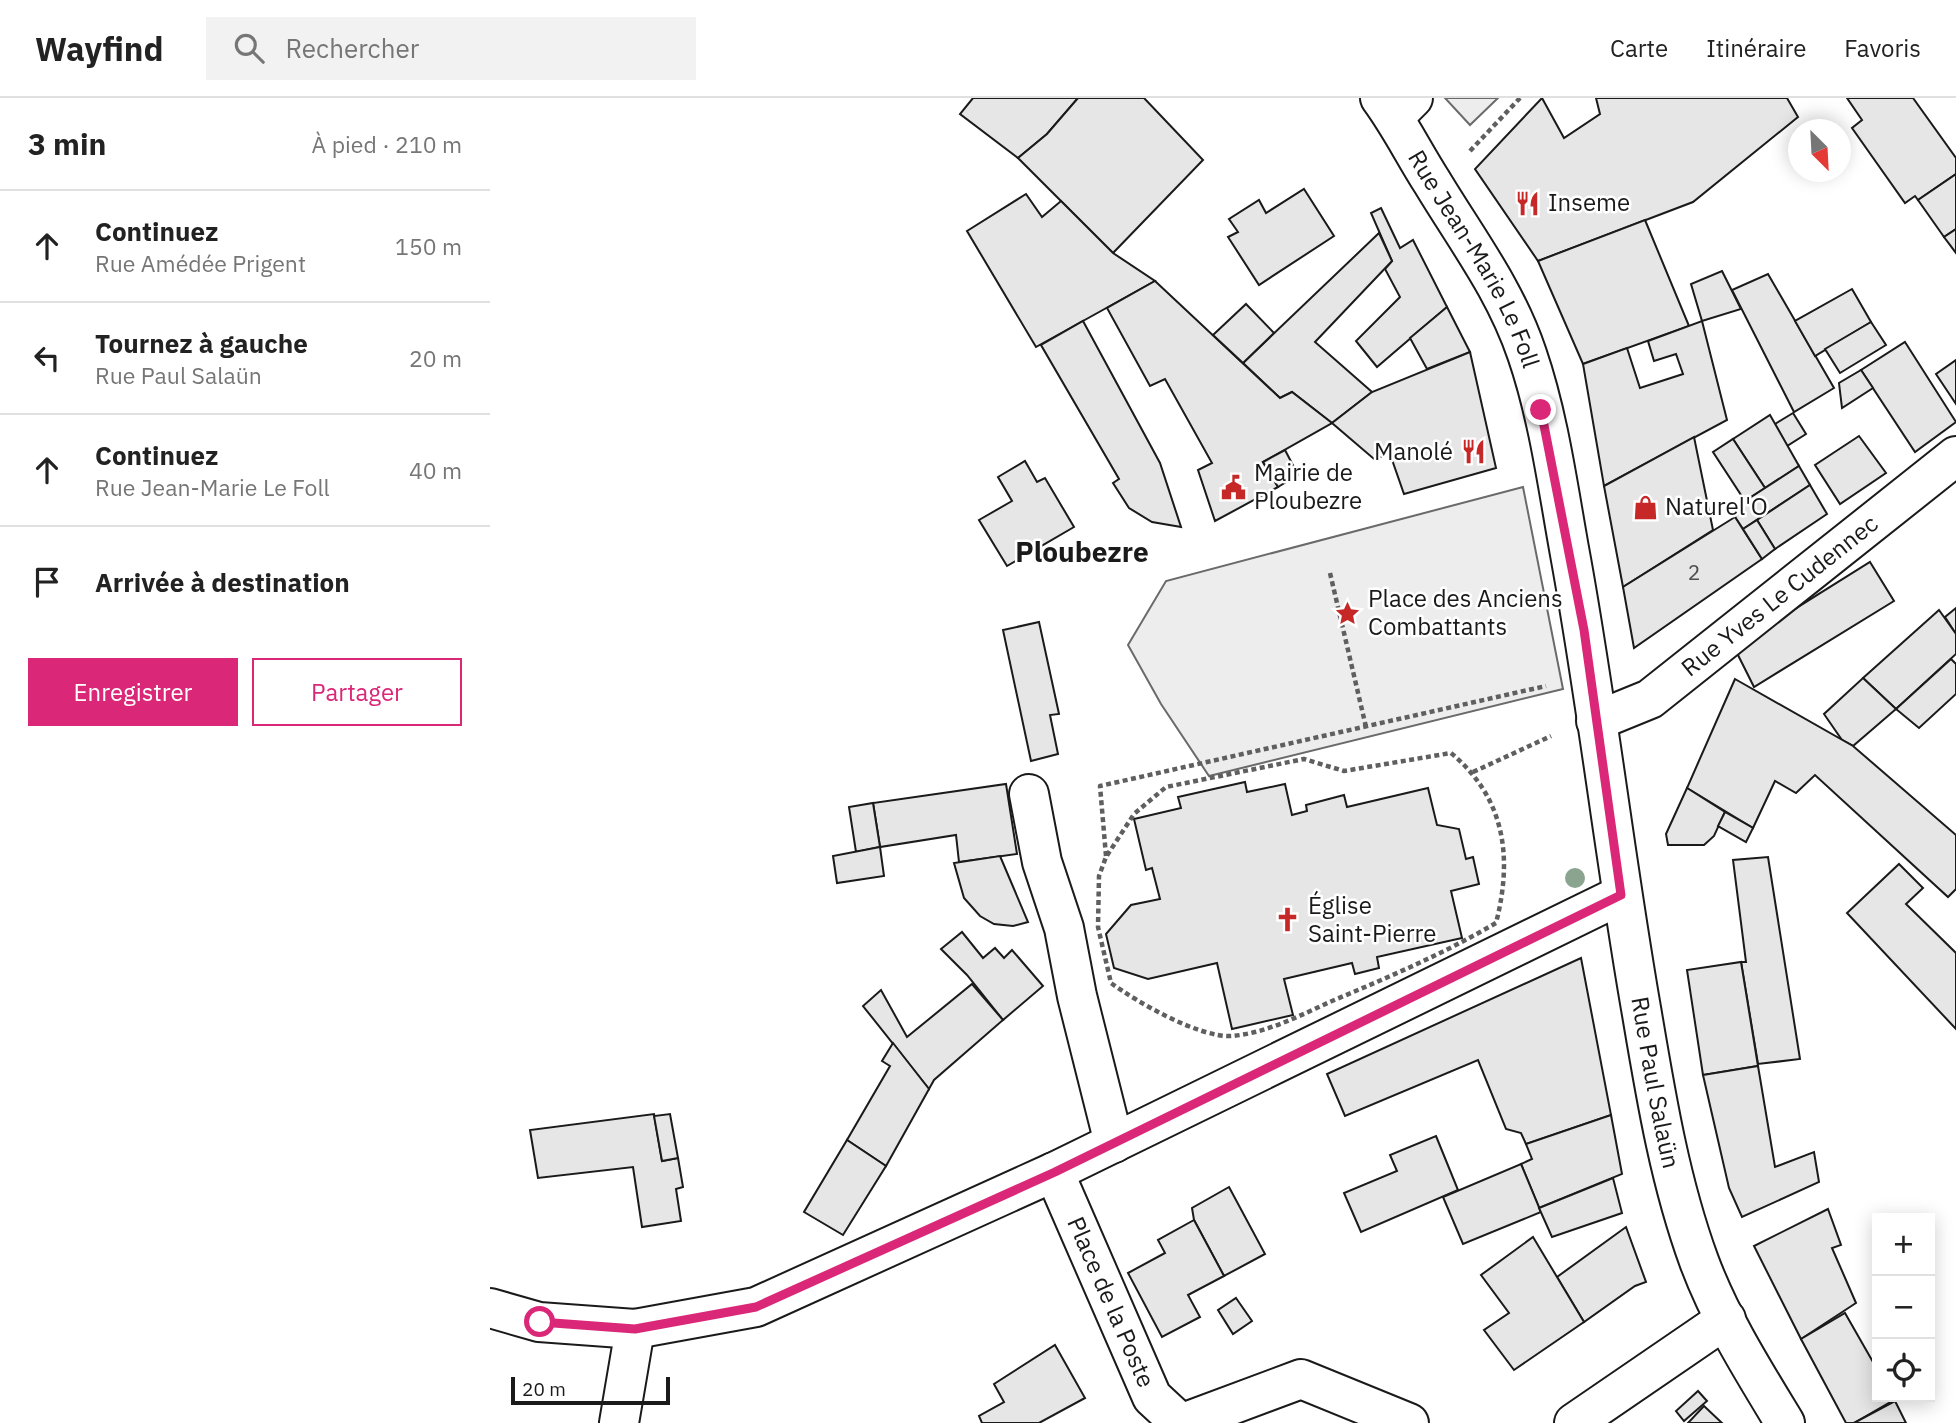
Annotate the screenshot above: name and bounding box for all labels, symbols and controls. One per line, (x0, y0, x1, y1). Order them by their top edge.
search box (206, 17, 696, 80)
text: Wayfind (35, 27, 164, 70)
icon: search (230, 29, 268, 67)
text: Rechercher (286, 31, 419, 65)
text: Carte (1610, 32, 1668, 64)
text: Itinéraire (1706, 32, 1806, 64)
text: Favoris (1844, 32, 1921, 64)
north arrow (1788, 119, 1851, 182)
text: 3 min (28, 124, 106, 163)
text: À pied · 210 m (312, 129, 462, 159)
street label: Rue Jean-Marie Le Foll (1401, 144, 1548, 372)
place label: Inseme (1548, 186, 1630, 218)
restaurant icon: Inseme (1514, 189, 1542, 217)
text: Continuez (95, 214, 218, 248)
icon: ahead (28, 227, 66, 265)
text: 150 m (395, 231, 462, 261)
text: Rue Amédée Prigent (95, 248, 306, 278)
text: Tournez à gauche (95, 326, 308, 360)
icon: left (28, 339, 66, 377)
text: 20 m (409, 343, 462, 373)
text: Rue Paul Salaün (95, 360, 262, 390)
route end (1525, 394, 1556, 425)
place label: Manolé (1374, 435, 1453, 467)
text: Continuez (95, 438, 218, 472)
restaurant icon: Manolé (1459, 438, 1487, 466)
icon: ahead (28, 451, 66, 489)
text: 40 m (409, 455, 462, 485)
place label: Mairie de Ploubezre (1254, 456, 1362, 516)
text: Rue Jean-Marie Le Foll (95, 472, 330, 502)
public building icon: Mairie de Ploubezre (1220, 473, 1248, 501)
place label: Naturel'O (1665, 490, 1768, 522)
shop icon: Naturel'O (1631, 493, 1659, 521)
street label: Rue Yves Le Cudennec (1674, 507, 1884, 683)
district label: Ploubezre (1015, 533, 1149, 570)
house number: 2 (1688, 558, 1700, 586)
icon: arrive (28, 563, 66, 601)
text: Arrivée à destination (95, 565, 350, 599)
place label: Place des Anciens Combattants (1368, 582, 1563, 642)
place icon: Place des Anciens Combattants (1334, 599, 1362, 627)
button: Enregistrer (28, 658, 238, 726)
button: Partager (252, 658, 462, 726)
place label: Église Saint-Pierre (1308, 889, 1436, 949)
church icon: Église Saint-Pierre (1274, 906, 1302, 934)
street label: Rue Paul Salaün (1624, 994, 1688, 1172)
street label: Place de la Poste (1060, 1211, 1163, 1392)
map controls (1872, 1213, 1935, 1402)
button: + (1872, 1213, 1935, 1276)
button: − (1872, 1276, 1935, 1339)
route start (524, 1306, 555, 1337)
button: locate (1872, 1339, 1935, 1402)
scale bar (511, 1374, 670, 1406)
text: 20 m (522, 1377, 566, 1401)

